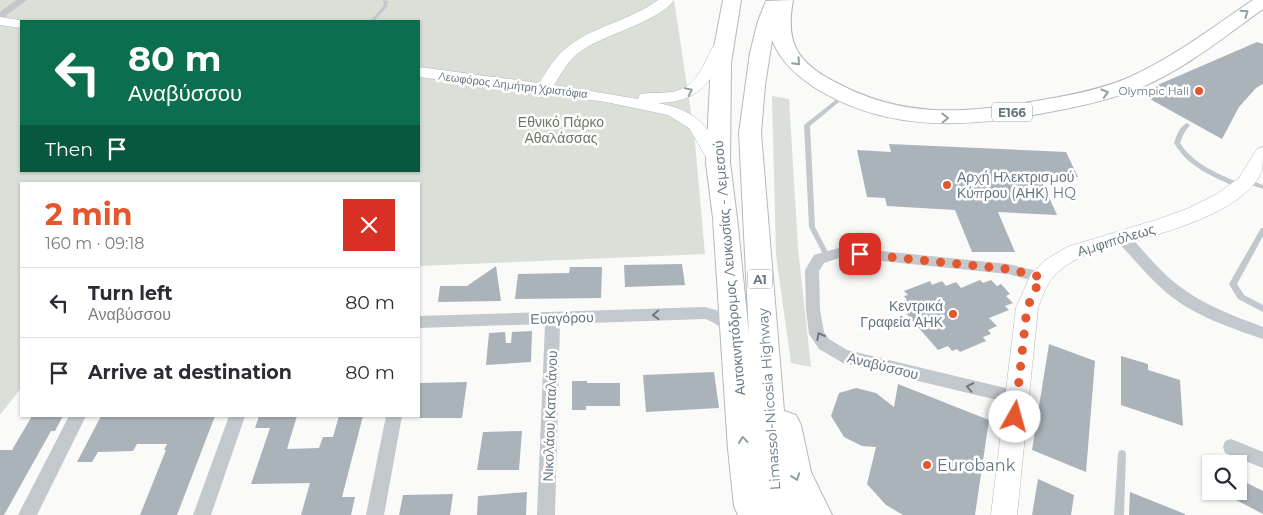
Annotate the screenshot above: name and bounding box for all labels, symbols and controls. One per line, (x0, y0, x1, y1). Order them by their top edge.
one-way arrow (1240, 10, 1249, 19)
text: 80 m (128, 37, 222, 80)
icon: left (45, 40, 110, 105)
one-way arrow (791, 57, 800, 66)
street label: Λεωφόρος Δημήτρη Χριστόφια (438, 69, 589, 101)
text: Αναβύσσου (128, 80, 242, 107)
place label: Olympic Hall (1118, 84, 1189, 98)
marker: Olympic Hall (1193, 85, 1205, 97)
one-way arrow (684, 87, 693, 97)
one-way arrow (1100, 88, 1108, 98)
road number: E166 (992, 102, 1032, 121)
park label: Εθνικό Πάρκο Αθαλάσσας (518, 113, 604, 147)
one-way arrow (941, 113, 949, 123)
icon: arrive (103, 135, 131, 163)
text: Then (45, 138, 93, 161)
street label: Αυτοκινητόδρομος Λευκωσίας - Λεμεσού (709, 140, 749, 396)
place label: Αρχή Ηλεκτρισμού Κύπρου (ΑΗΚ) HQ (957, 168, 1076, 202)
marker: Αρχή Ηλεκτρισμού Κύπρου (ΑΗΚ) HQ (941, 179, 953, 191)
text: 2 min (45, 196, 132, 233)
button: close (343, 199, 395, 251)
street label: Αμφιπόλεως (1075, 220, 1157, 260)
pin (839, 233, 881, 275)
text: 160 m · 09:18 (45, 234, 144, 253)
icon: arrive (846, 240, 874, 268)
road number: A1 (748, 270, 772, 288)
text: Turn left (88, 282, 173, 305)
icon: left (45, 289, 73, 317)
text: 80 m (345, 291, 395, 314)
place label: Κεντρικά Γραφεία ΑΗΚ (860, 297, 944, 331)
text: Αναβύσσου (88, 305, 171, 324)
street label: Limassol-Nicosia Highway (754, 307, 784, 491)
street label: Ευαγόρου (530, 308, 594, 328)
marker: Κεντρικά Γραφεία ΑΗΚ (947, 308, 959, 320)
one-way arrow (652, 310, 660, 320)
one-way arrow (816, 333, 826, 342)
street label: Αναβύσσου (846, 348, 920, 384)
street label: Νικολάου Καταλάνου (539, 350, 561, 482)
icon: arrive (45, 359, 73, 387)
text: Arrive at destination (88, 361, 292, 384)
text: 80 m (345, 361, 395, 384)
one-way arrow (966, 382, 975, 392)
position arrow (988, 390, 1040, 442)
one-way arrow (738, 436, 749, 444)
map controls (1202, 455, 1247, 500)
button: search (1202, 455, 1247, 500)
place label: Eurobank (937, 456, 1016, 475)
marker: Eurobank (921, 459, 933, 471)
one-way arrow (790, 472, 800, 481)

